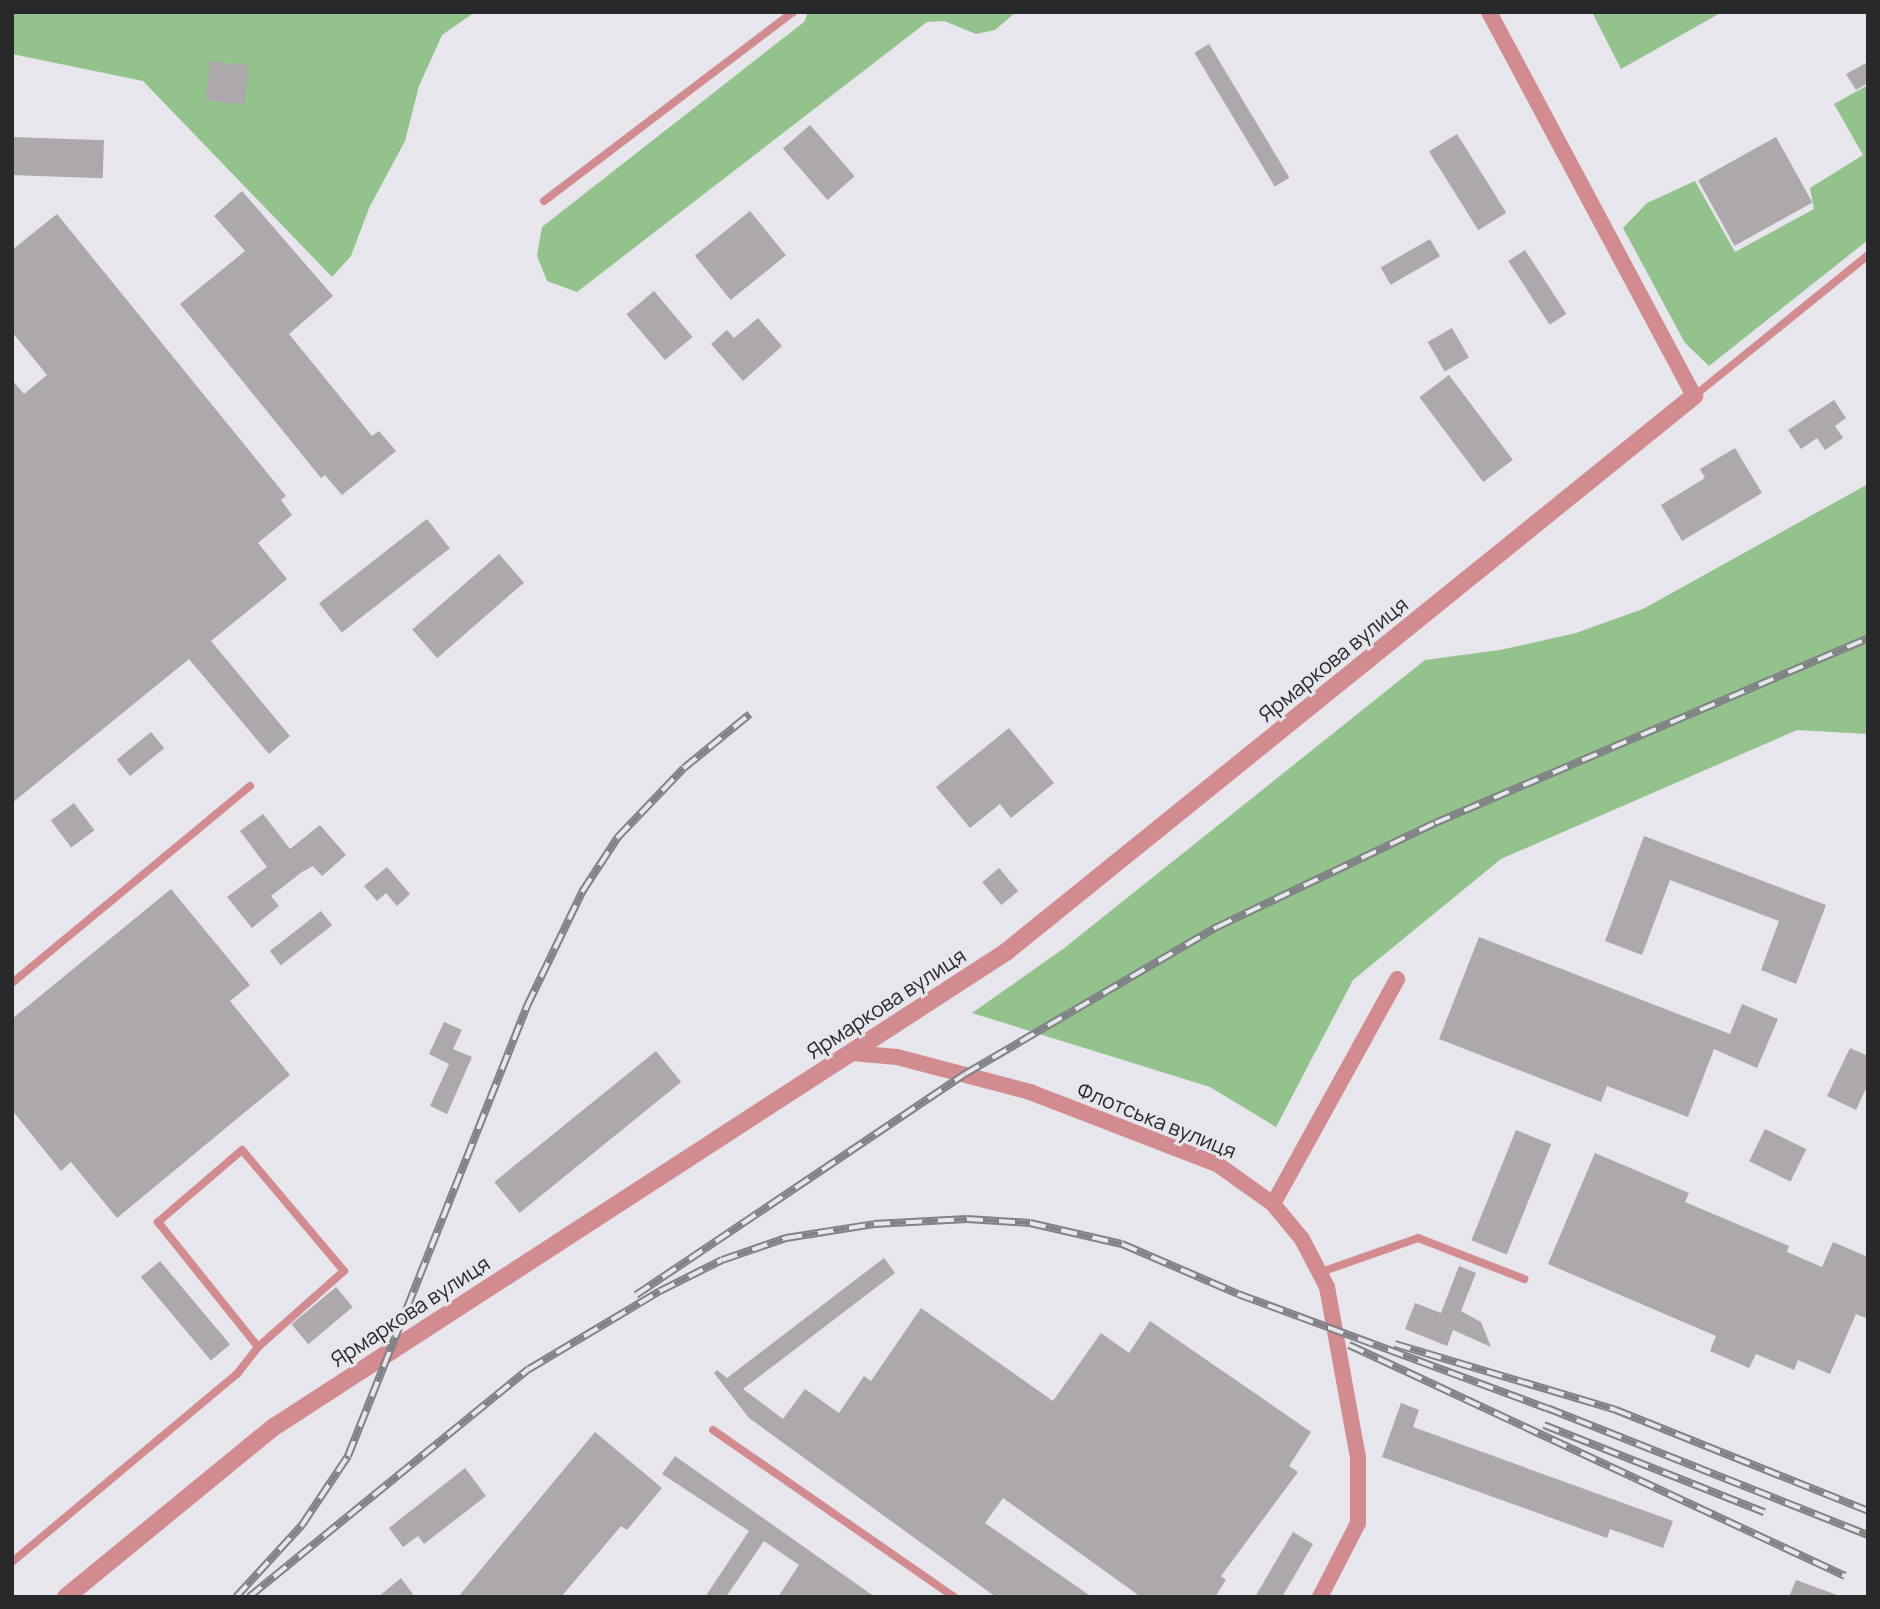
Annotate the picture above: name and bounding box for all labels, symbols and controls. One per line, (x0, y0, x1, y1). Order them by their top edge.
street label: Ярмаркова вулиця (1253, 591, 1413, 727)
street label: Ярмаркова вулиця (802, 942, 970, 1064)
street label: Флотська вулиця (1074, 1077, 1240, 1163)
street label: Ярмаркова вулиця (326, 1250, 494, 1372)

